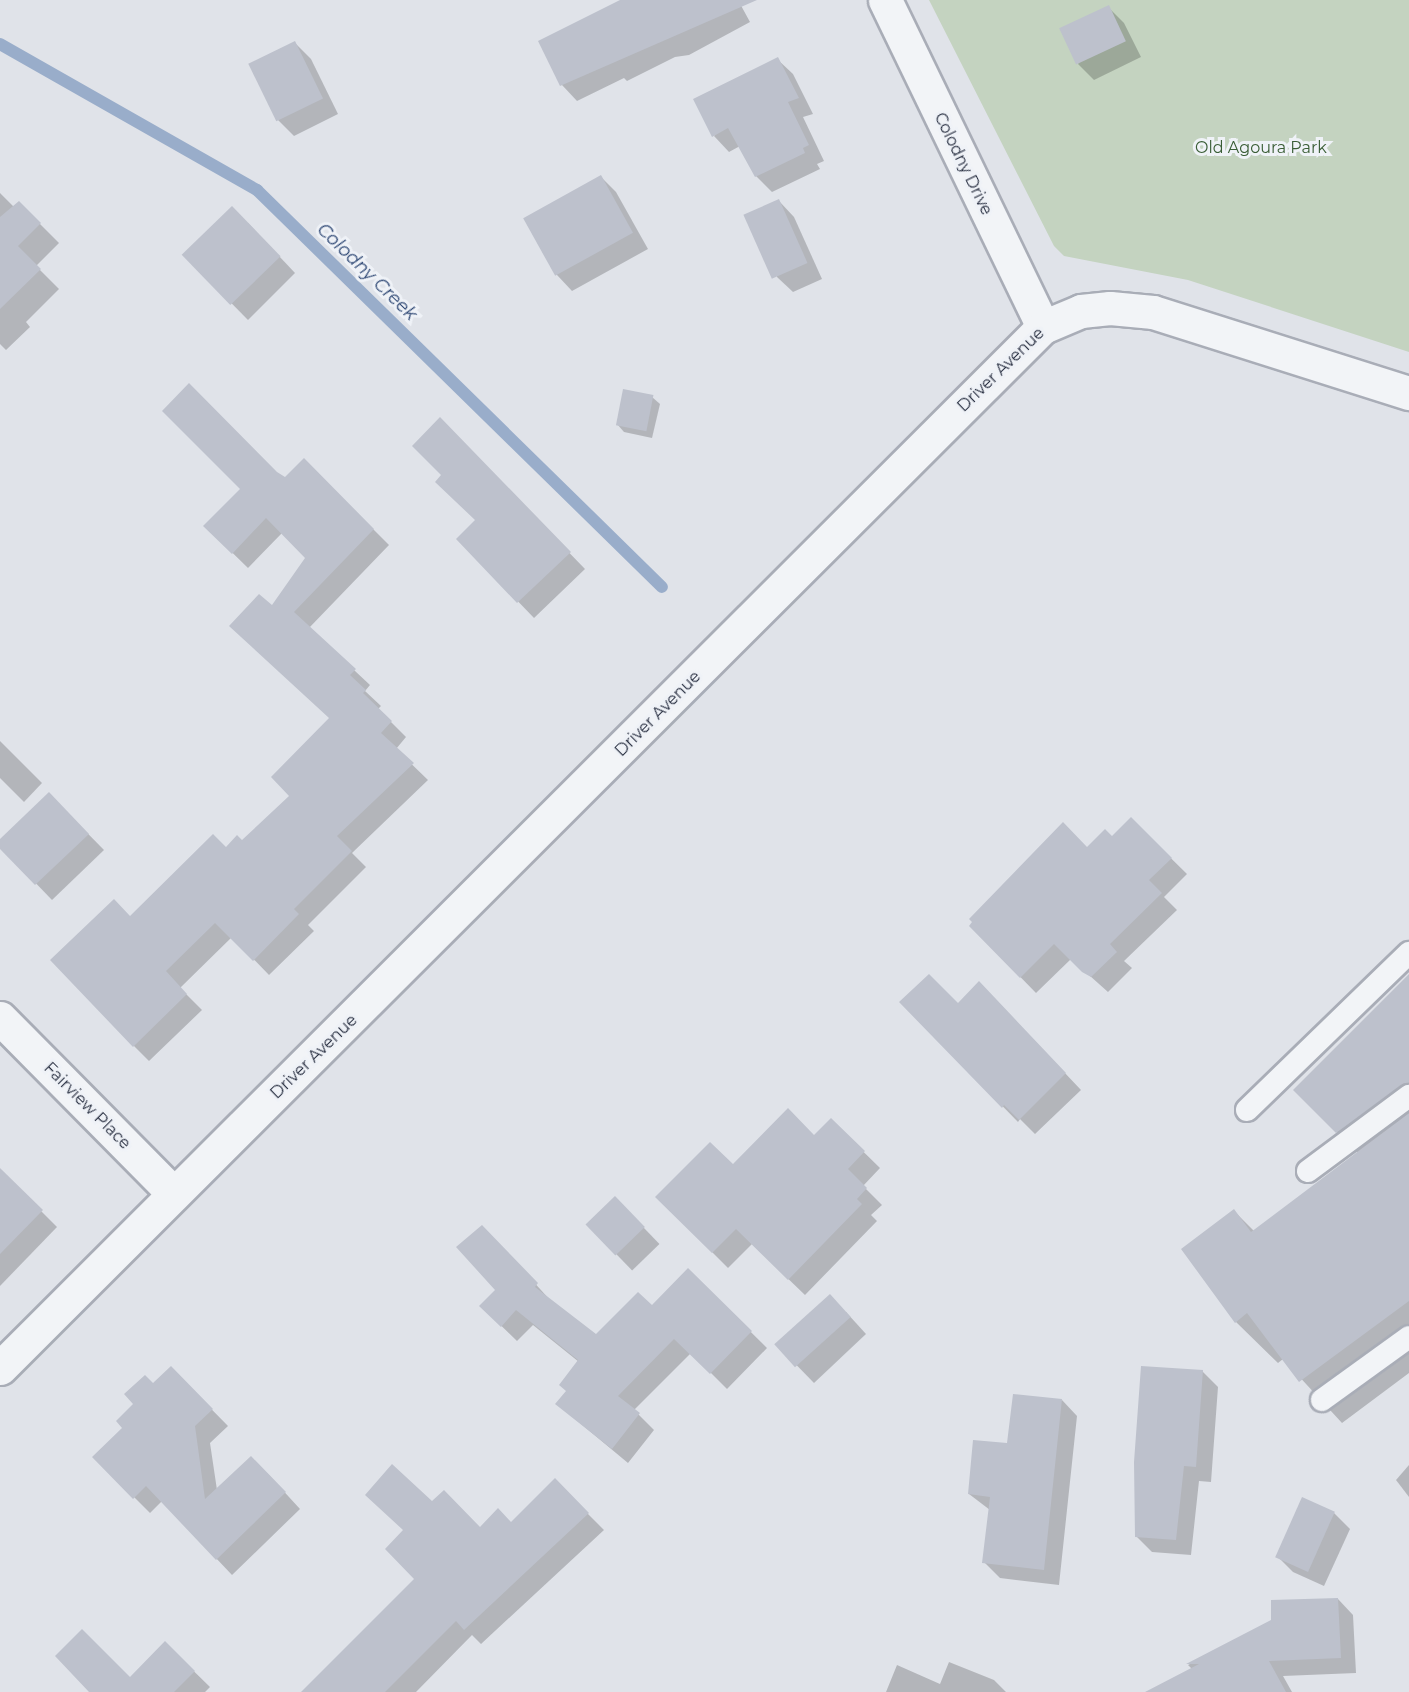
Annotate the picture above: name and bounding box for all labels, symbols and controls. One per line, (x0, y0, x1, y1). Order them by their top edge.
street label: Colodny Drive (930, 110, 996, 218)
park label: Old Agoura Park (1195, 138, 1327, 158)
water label: Colodny Creek (312, 219, 422, 325)
street label: Driver Avenue (954, 324, 1048, 416)
street label: Driver Avenue (611, 667, 705, 761)
street label: Driver Avenue (267, 1011, 361, 1103)
street label: Fairview Place (40, 1059, 134, 1153)

